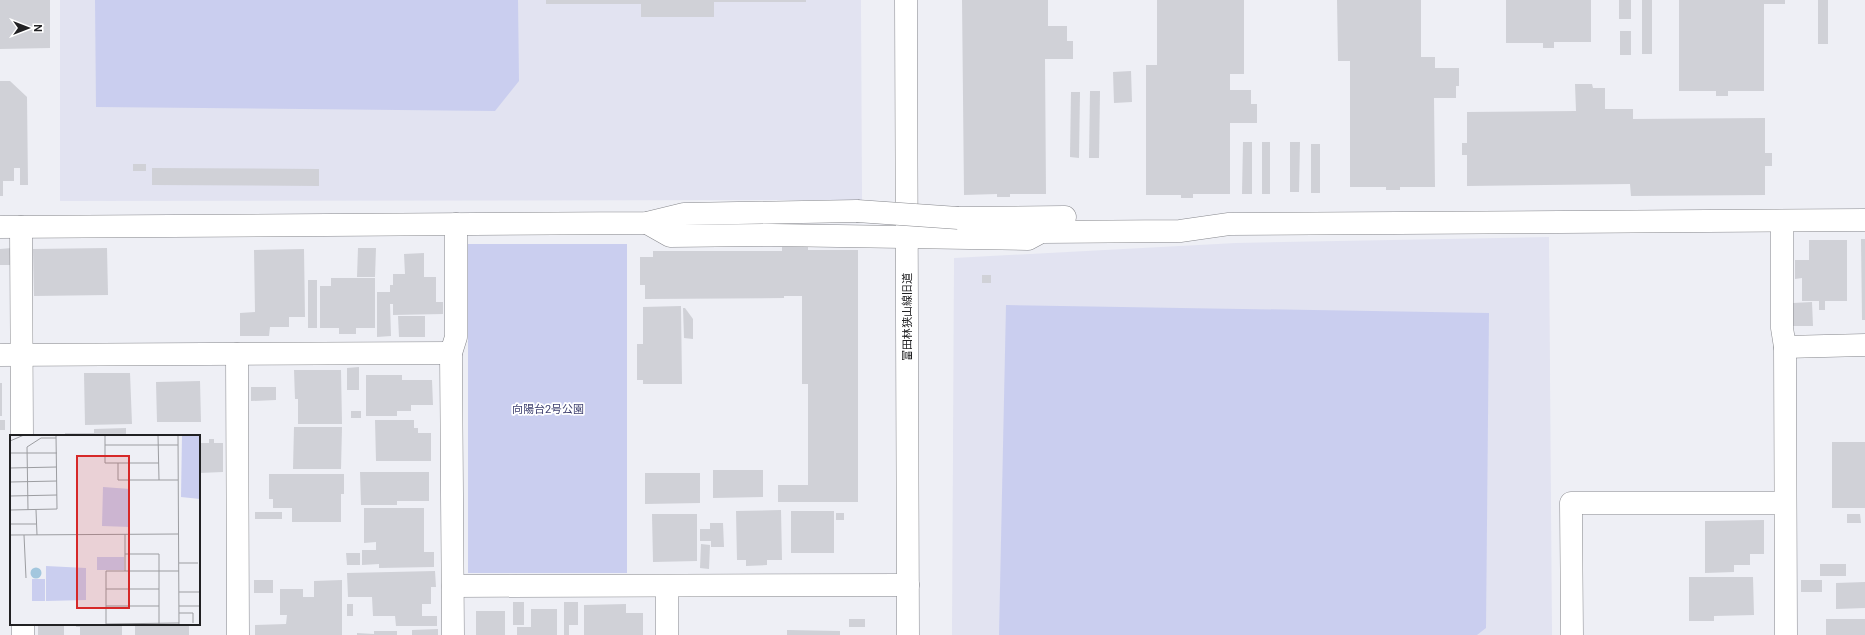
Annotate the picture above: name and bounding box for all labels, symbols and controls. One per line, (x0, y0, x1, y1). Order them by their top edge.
north arrow (8, 8, 48, 48)
text: N (31, 24, 44, 32)
street label: 富田林狭山線旧道 (901, 273, 914, 361)
park label: 向陽台2号公園 (512, 403, 584, 416)
inset map (10, 435, 200, 625)

